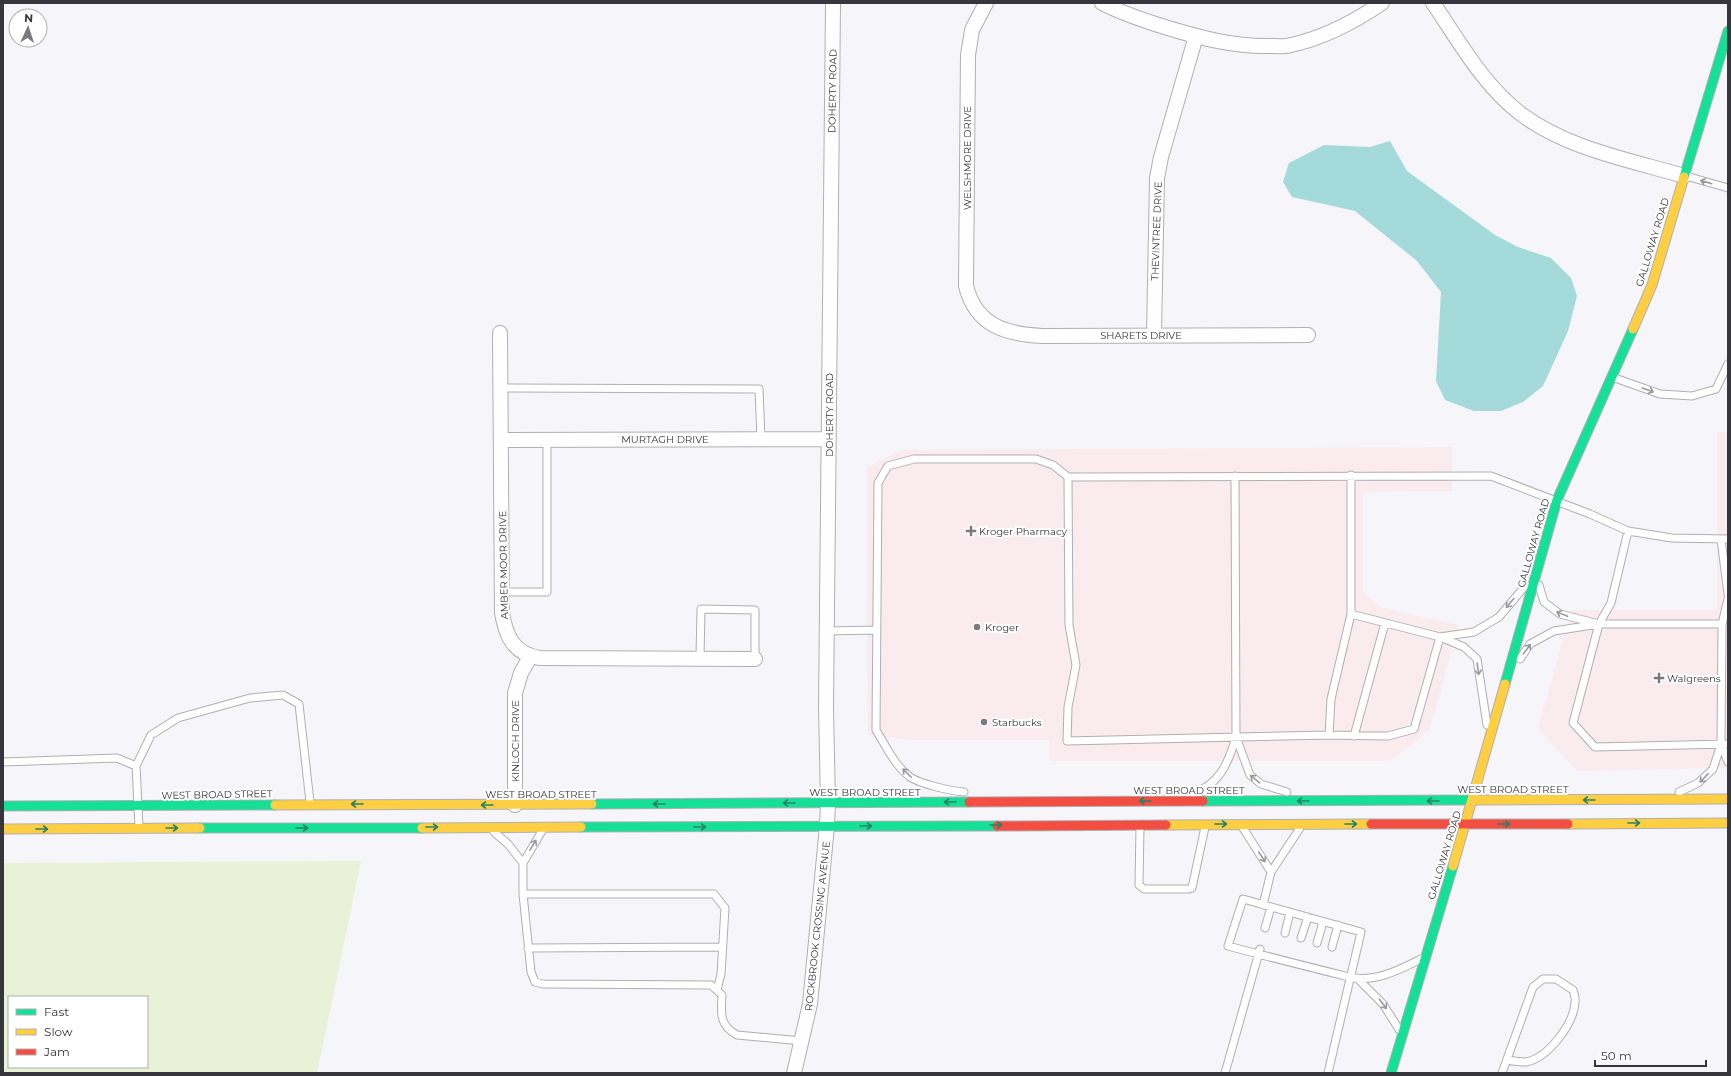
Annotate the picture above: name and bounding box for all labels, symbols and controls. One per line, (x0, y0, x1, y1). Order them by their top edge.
north arrow (8, 8, 48, 48)
text: N (24, 11, 33, 25)
street label: DOHERTY ROAD (825, 49, 840, 133)
street label: WELSHMORE DRIVE (961, 106, 974, 210)
one-way arrow (1700, 178, 1713, 185)
street label: THEVINTREE DRIVE (1148, 181, 1165, 281)
street label: GALLOWAY ROAD (1633, 196, 1672, 288)
street label: SHARETS DRIVE (1100, 329, 1182, 342)
street label: DOHERTY ROAD (823, 373, 836, 457)
one-way arrow (1642, 387, 1654, 395)
street label: MURTAGH DRIVE (621, 433, 709, 446)
street label: GALLOWAY ROAD (1515, 497, 1552, 589)
street label: AMBER MOOR DRIVE (496, 510, 511, 620)
place label: Kroger Pharmacy (979, 525, 1068, 538)
marker: Kroger Pharmacy (966, 526, 976, 536)
one-way arrow (1506, 598, 1515, 609)
one-way arrow (1556, 609, 1568, 617)
place label: Kroger (985, 621, 1019, 634)
marker: Kroger (972, 622, 982, 632)
one-way arrow (1523, 643, 1531, 654)
one-way arrow (1474, 662, 1482, 675)
place label: Walgreens (1667, 672, 1721, 685)
marker: Walgreens (1654, 673, 1664, 683)
street label: KINLOCH DRIVE (509, 700, 522, 782)
place label: Starbucks (992, 716, 1042, 729)
marker: Starbucks (979, 717, 989, 727)
one-way arrow (902, 768, 912, 778)
one-way arrow (1699, 773, 1708, 783)
one-way arrow (1250, 775, 1260, 784)
street label: WEST BROAD STREET (1457, 783, 1569, 796)
street label: WEST BROAD STREET (1133, 784, 1245, 797)
street label: WEST BROAD STREET (809, 786, 921, 799)
street label: WEST BROAD STREET (161, 787, 273, 802)
street label: WEST BROAD STREET (485, 788, 597, 801)
one-way arrow (1583, 796, 1596, 804)
one-way arrow (1139, 797, 1152, 805)
one-way arrow (1297, 797, 1310, 804)
one-way arrow (1427, 797, 1440, 805)
one-way arrow (944, 798, 957, 806)
one-way arrow (783, 799, 796, 807)
one-way arrow (351, 800, 364, 808)
one-way arrow (653, 800, 666, 808)
one-way arrow (481, 801, 494, 809)
street label: GALLOWAY ROAD (1425, 809, 1464, 901)
one-way arrow (1627, 819, 1640, 827)
one-way arrow (1214, 820, 1227, 828)
one-way arrow (1344, 820, 1357, 828)
one-way arrow (1497, 820, 1510, 828)
one-way arrow (989, 821, 1002, 829)
one-way arrow (859, 822, 872, 830)
one-way arrow (425, 823, 438, 831)
one-way arrow (693, 823, 706, 831)
one-way arrow (165, 824, 178, 832)
one-way arrow (295, 824, 308, 832)
one-way arrow (35, 825, 48, 833)
one-way arrow (529, 839, 537, 851)
street label: ROCKBROOK CROSSING AVENUE (802, 840, 833, 1012)
one-way arrow (1258, 851, 1266, 863)
legend (8, 996, 148, 1068)
one-way arrow (1379, 999, 1387, 1010)
text: Fast (44, 1004, 69, 1019)
text: Slow (44, 1024, 73, 1039)
scale bar (1595, 1042, 1706, 1068)
text: Jam (43, 1044, 70, 1059)
text: 50 m (1601, 1048, 1632, 1063)

